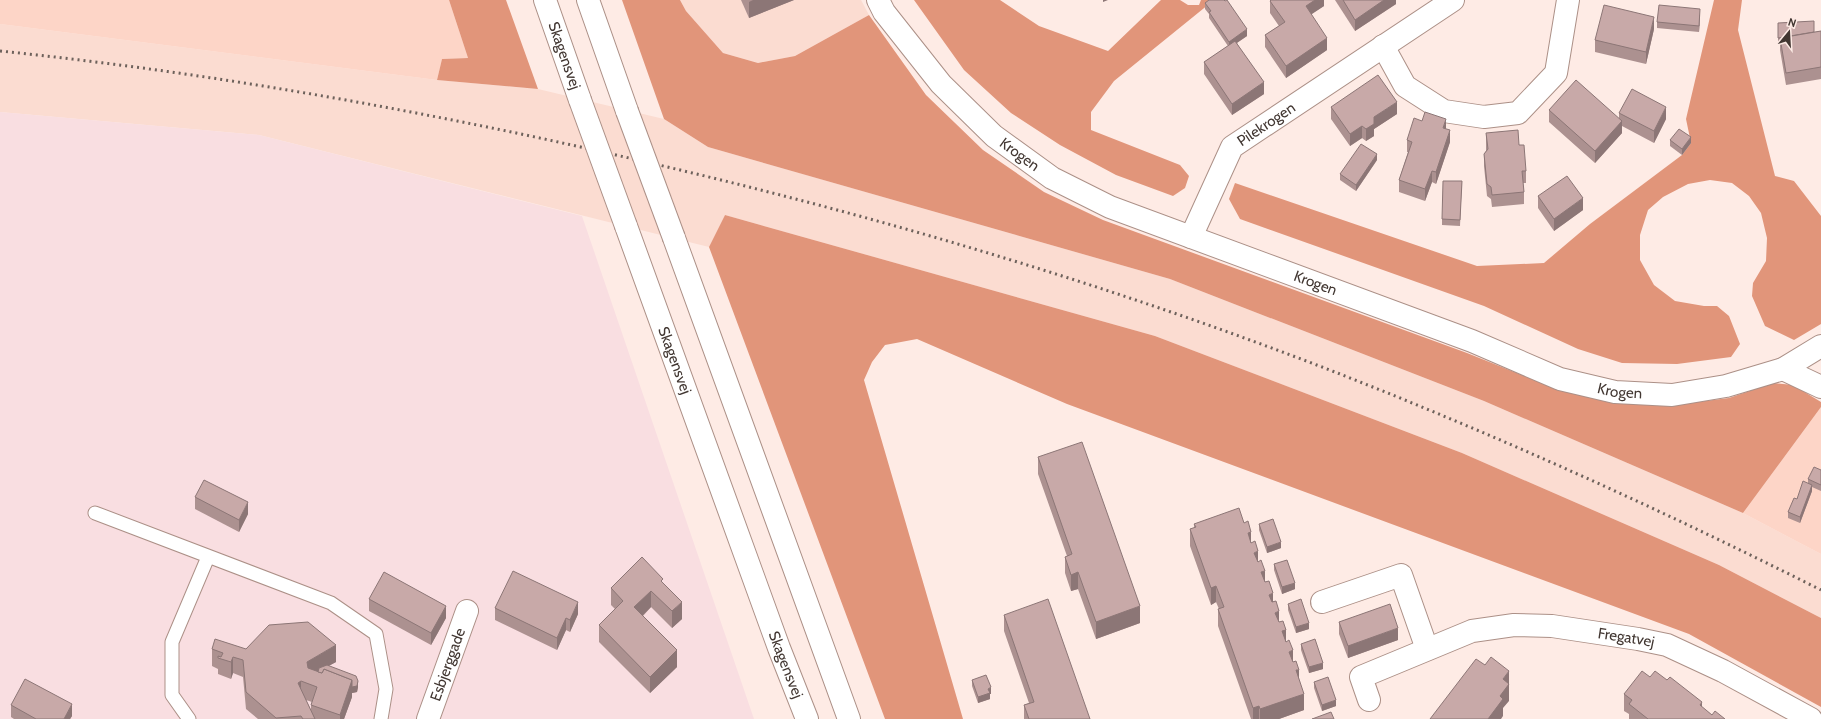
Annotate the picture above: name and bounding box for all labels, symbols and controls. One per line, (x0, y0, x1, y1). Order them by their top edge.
north arrow (1769, 12, 1809, 52)
text: N (1786, 15, 1798, 30)
street label: Skagensvej (544, 19, 585, 92)
street label: Pilekrogen (1234, 98, 1299, 150)
street label: Krogen (996, 134, 1043, 175)
street label: Krogen (1291, 267, 1340, 299)
street label: Skagensvej (654, 324, 695, 397)
street label: Krogen (1596, 379, 1643, 402)
street label: Fregatvej (1597, 624, 1656, 651)
street label: Esbjerggade (426, 625, 469, 703)
street label: Skagensvej (765, 629, 807, 701)

